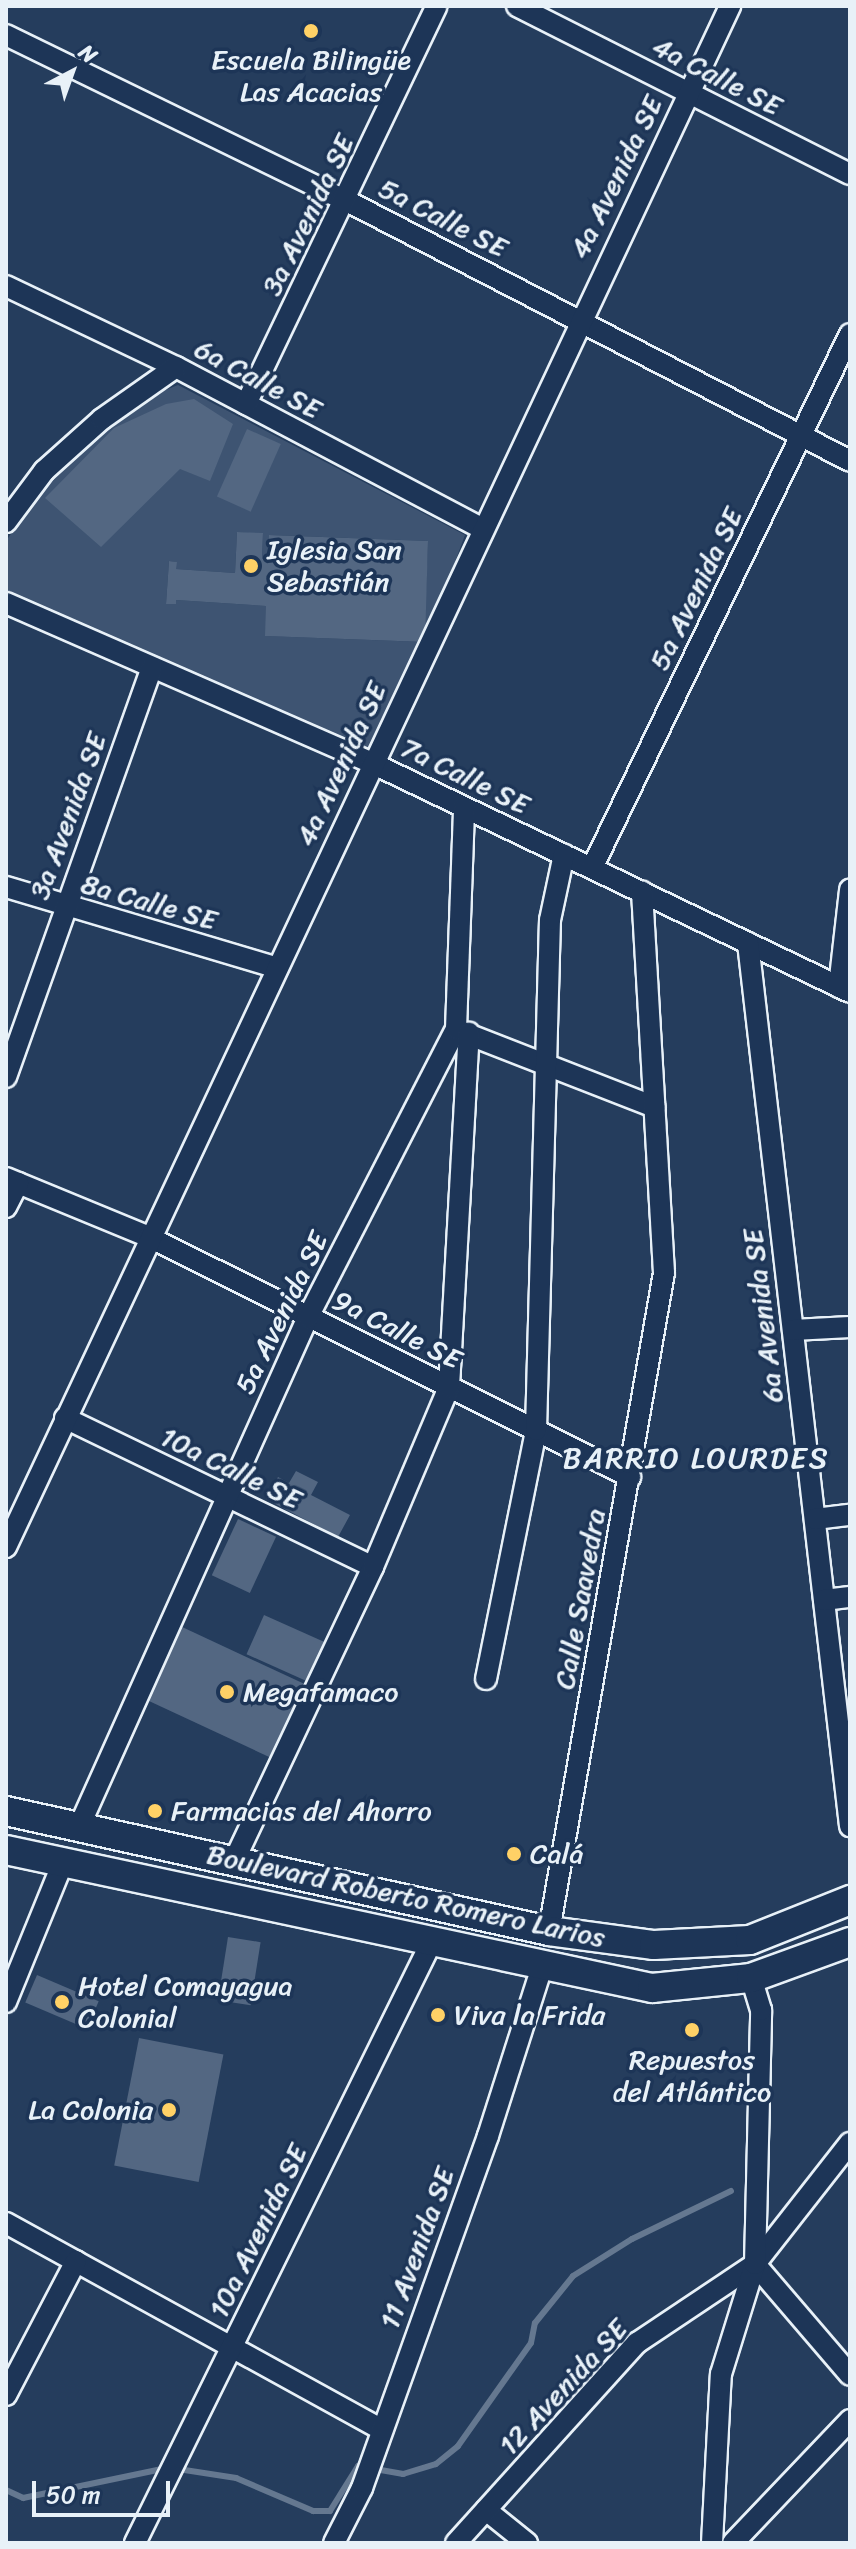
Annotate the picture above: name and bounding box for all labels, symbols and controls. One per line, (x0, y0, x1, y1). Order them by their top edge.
marker: Escuela Bilingüe Las Acacias (302, 22, 320, 40)
street label: 4a Calle SE (647, 29, 787, 123)
north arrow (32, 32, 112, 112)
text: N (70, 34, 107, 73)
place label: Escuela Bilingüe Las Acacias (211, 43, 411, 109)
street label: 4a Avenida SE (562, 90, 670, 264)
street label: 3a Avenida SE (255, 129, 361, 301)
street label: 5a Calle SE (373, 171, 513, 265)
street label: 6a Calle SE (189, 331, 327, 427)
street label: 5a Avenida SE (642, 502, 750, 676)
place label: Iglesia San Sebastián (267, 533, 402, 599)
marker: Iglesia San Sebastián (242, 557, 260, 575)
street label: 4a Avenida SE (288, 677, 394, 851)
street label: 3a Avenida SE (22, 728, 114, 904)
street label: 7a Calle SE (395, 730, 535, 822)
street label: 8a Calle SE (77, 866, 221, 938)
street label: 5a Avenida SE (228, 1226, 336, 1400)
street label: 6a Avenida SE (736, 1227, 790, 1405)
street label: 9a Calle SE (327, 1283, 467, 1377)
street label: 10a Calle SE (155, 1419, 307, 1517)
district label: BARRIO LOURDES (564, 1440, 828, 1476)
street label: Calle Saavedra (548, 1507, 612, 1691)
place label: Megafamaco (243, 1675, 398, 1709)
marker: Megafamaco (218, 1683, 236, 1701)
place label: Farmacias del Ahorro (171, 1794, 432, 1828)
marker: Farmacias del Ahorro (146, 1802, 164, 1820)
street label: Boulevard Roberto Romero Larios (204, 1837, 608, 1955)
place label: Calá (530, 1837, 584, 1871)
marker: Calá (505, 1845, 523, 1863)
place label: Hotel Comayagua Colonial (78, 1969, 293, 2035)
marker: Hotel Comayagua Colonial (53, 1993, 71, 2011)
place label: Viva la Frida (454, 1998, 605, 2032)
marker: Viva la Frida (429, 2006, 447, 2024)
marker: Repuestos del Atlántico (683, 2021, 701, 2039)
place label: Repuestos del Atlántico (612, 2043, 772, 2109)
place label: La Colonia (28, 2093, 153, 2127)
marker: La Colonia (160, 2101, 178, 2119)
street label: 10a Avenida SE (202, 2139, 314, 2323)
street label: 11 Avenida SE (372, 2163, 462, 2333)
street label: 12 Avenida SE (492, 2312, 634, 2462)
scale bar (36, 2465, 174, 2515)
text: 50 m (46, 2474, 101, 2516)

